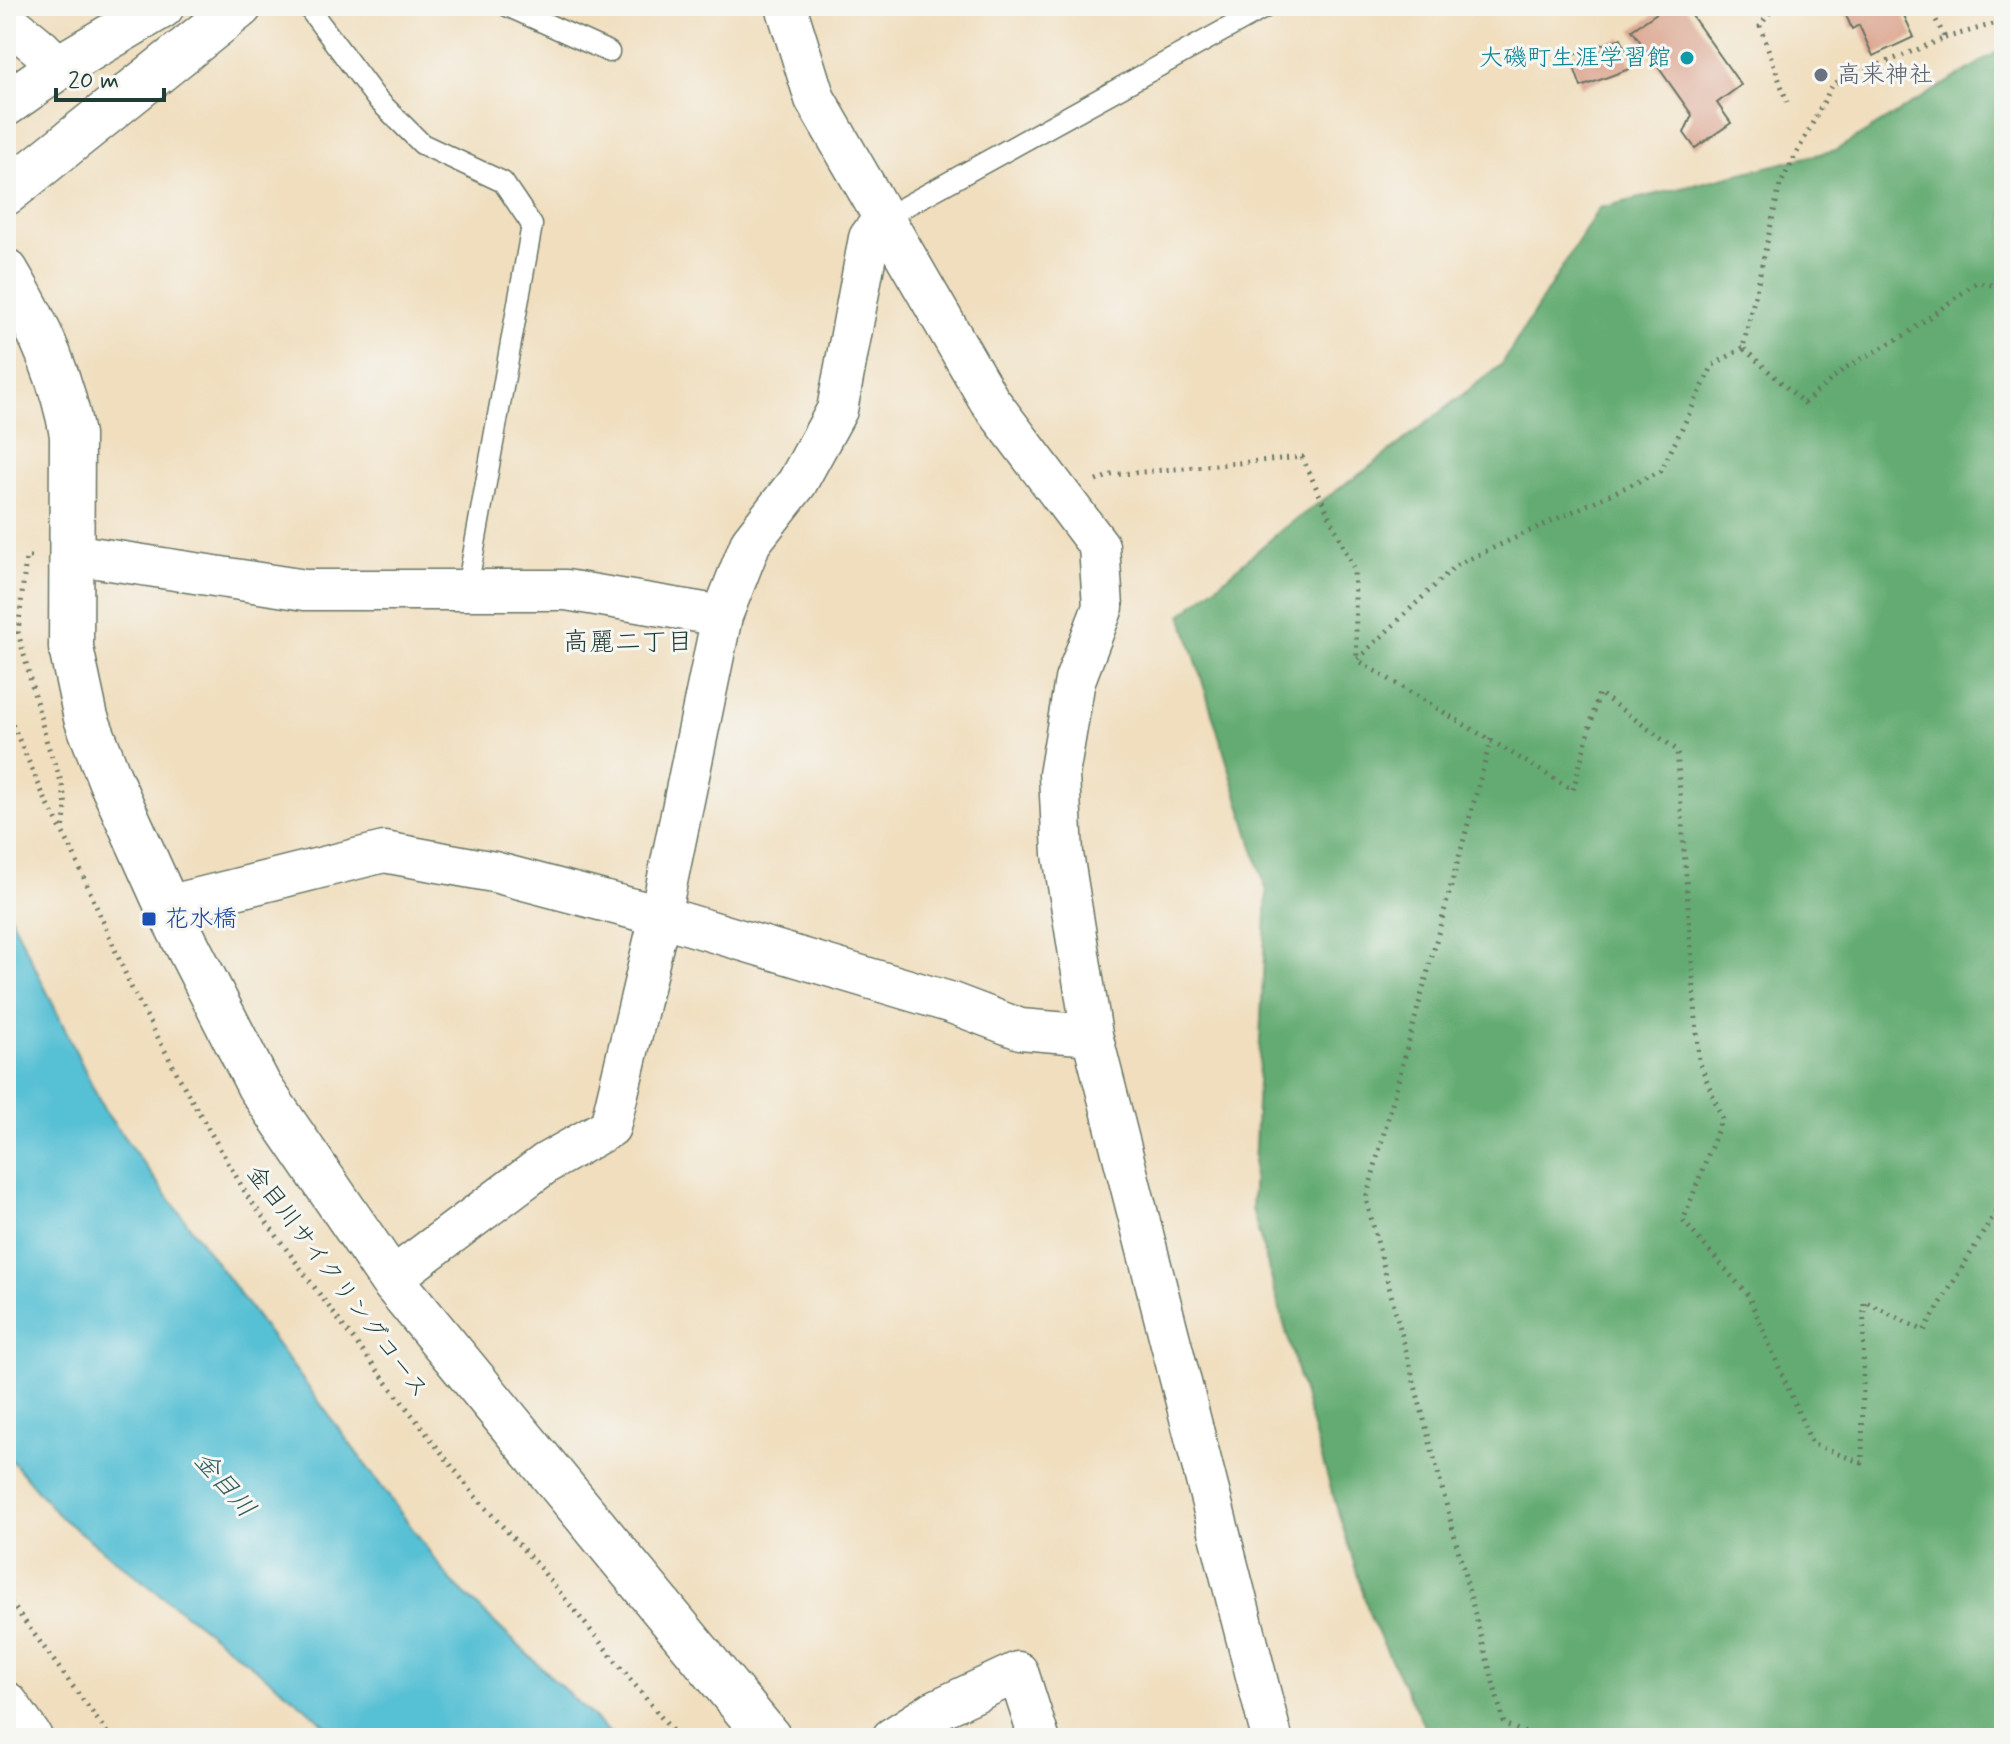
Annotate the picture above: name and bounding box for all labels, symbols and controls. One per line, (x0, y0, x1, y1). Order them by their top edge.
place label: 大磯町生涯学習館 (1479, 43, 1671, 74)
marker: 大磯町生涯学習館 (1678, 49, 1696, 67)
scale bar (56, 52, 164, 102)
place label: 高来神社 (1837, 60, 1933, 91)
text: 20 m (68, 66, 119, 97)
marker: 高来神社 (1812, 66, 1830, 84)
district label: 高麗二丁目 (563, 626, 693, 660)
place label: 花水橋 (165, 904, 237, 935)
marker: 花水橋 (140, 910, 158, 928)
street label: 金目川サイクリングコース (239, 1159, 435, 1405)
water label: 金目川 (186, 1444, 262, 1526)

